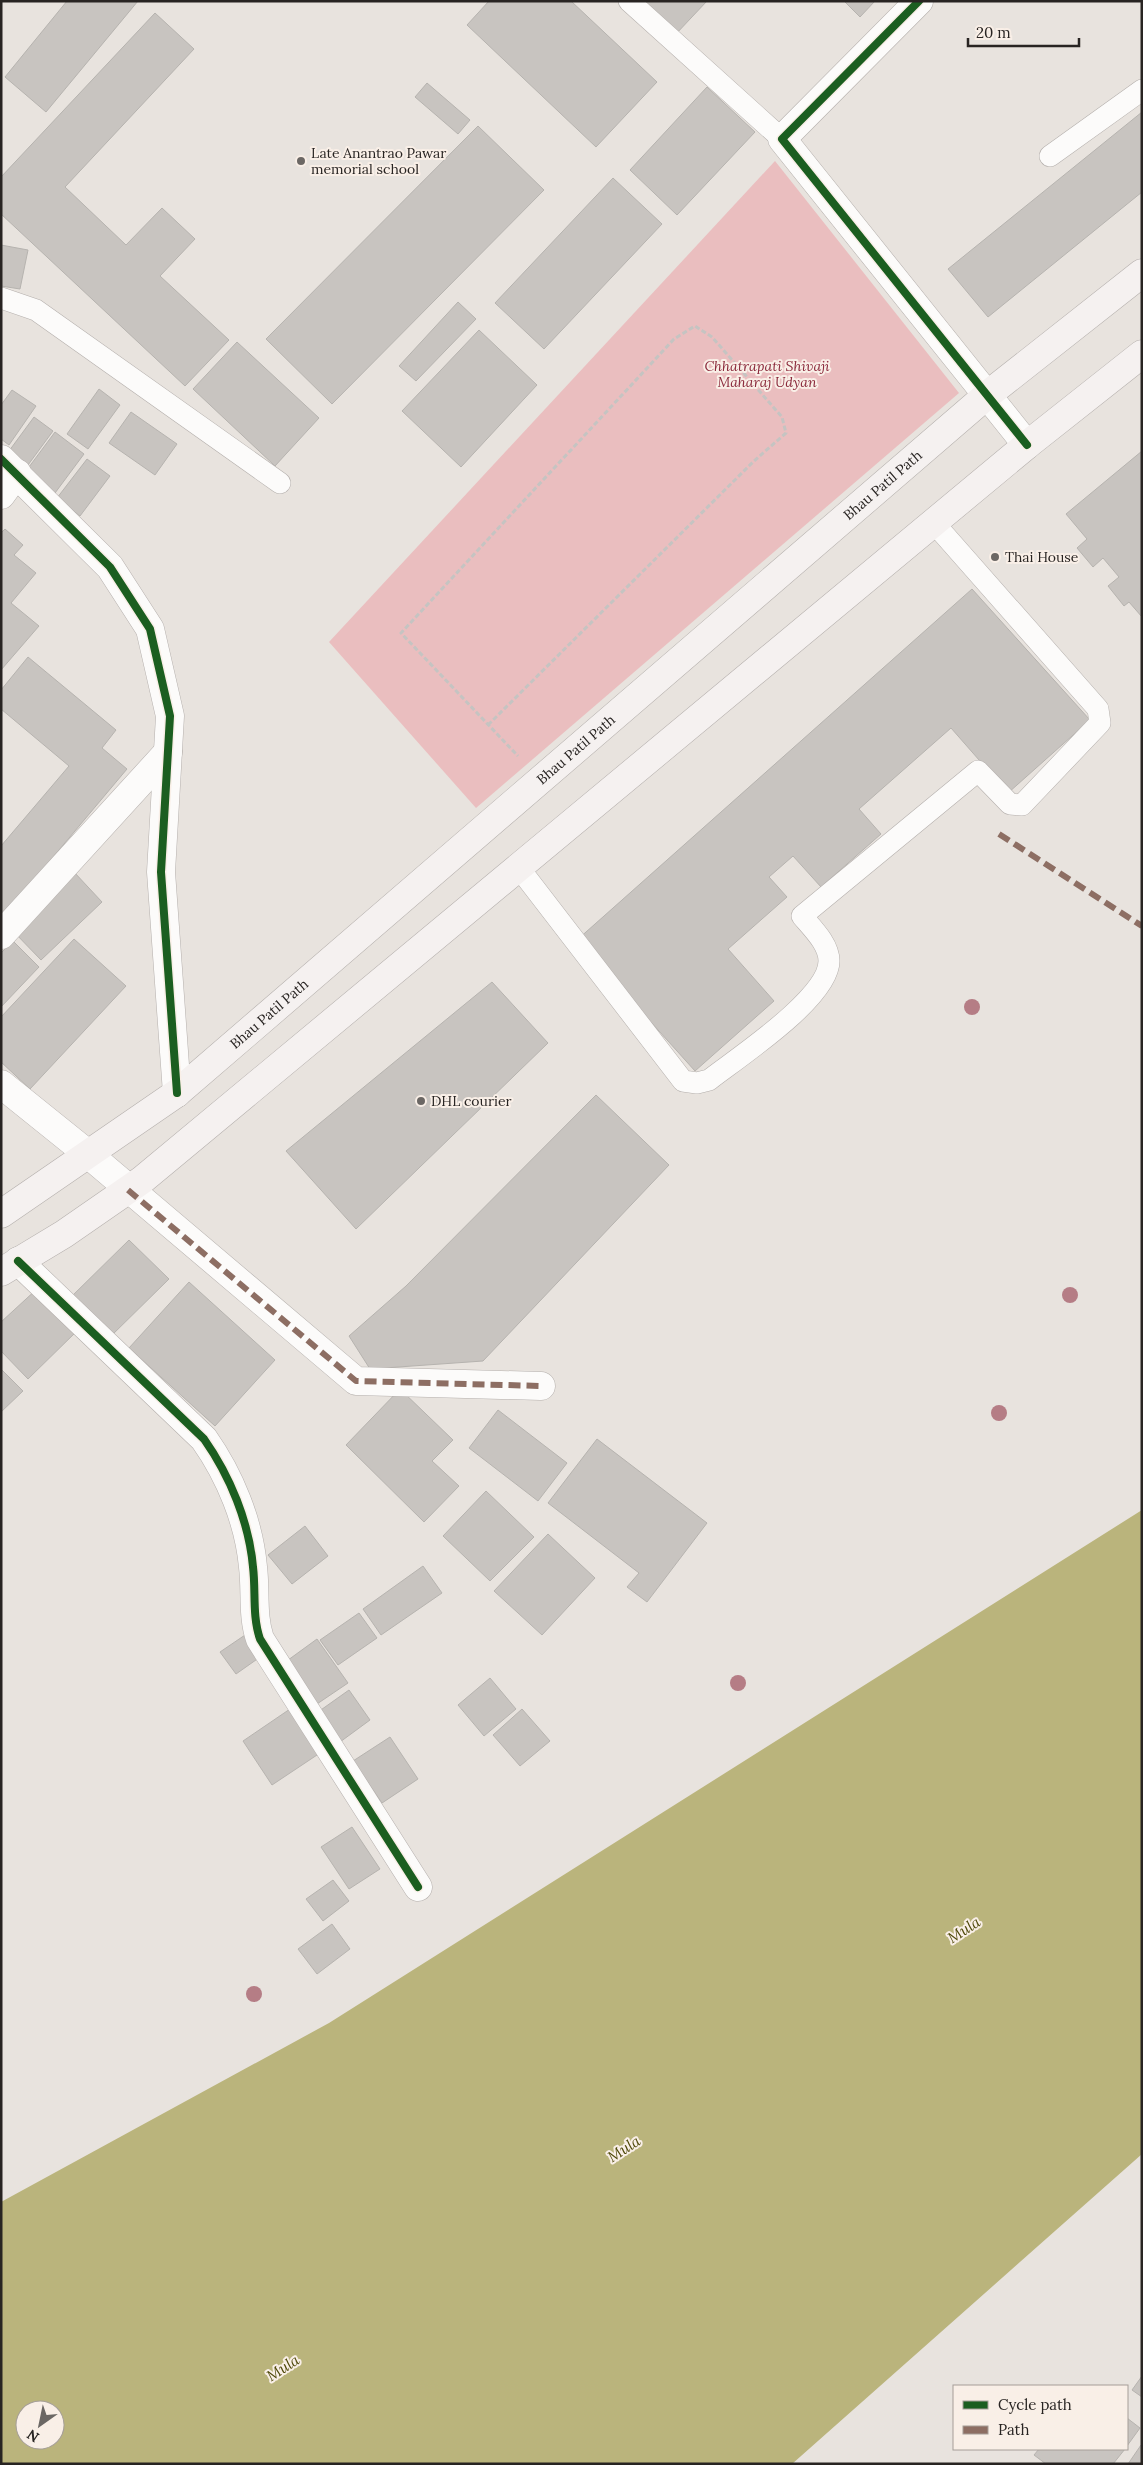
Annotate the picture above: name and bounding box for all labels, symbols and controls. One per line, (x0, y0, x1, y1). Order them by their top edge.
scale bar (968, 15, 1079, 47)
text: 20 m (976, 23, 1011, 42)
place label: Late Anantrao Pawar memorial school (311, 144, 446, 178)
marker: Late Anantrao Pawar memorial school (295, 155, 307, 167)
park label: Chhatrapati Shivaji Maharaj Udyan (704, 357, 830, 391)
street label: Bhau Patil Path (840, 446, 926, 524)
place label: Thai House (1005, 548, 1079, 566)
marker: Thai House (989, 551, 1001, 563)
street label: Bhau Patil Path (533, 711, 619, 788)
street label: Bhau Patil Path (226, 975, 312, 1053)
place label: DHL courier (431, 1092, 512, 1110)
marker: DHL courier (415, 1095, 427, 1107)
water label: Mula (944, 1912, 984, 1947)
water label: Mula (604, 2131, 644, 2166)
water label: Mula (263, 2350, 303, 2385)
legend (953, 2385, 1128, 2450)
text: Cycle path (998, 2395, 1072, 2414)
north arrow (15, 2400, 65, 2450)
text: Path (998, 2420, 1029, 2439)
text: N (23, 2425, 42, 2446)

